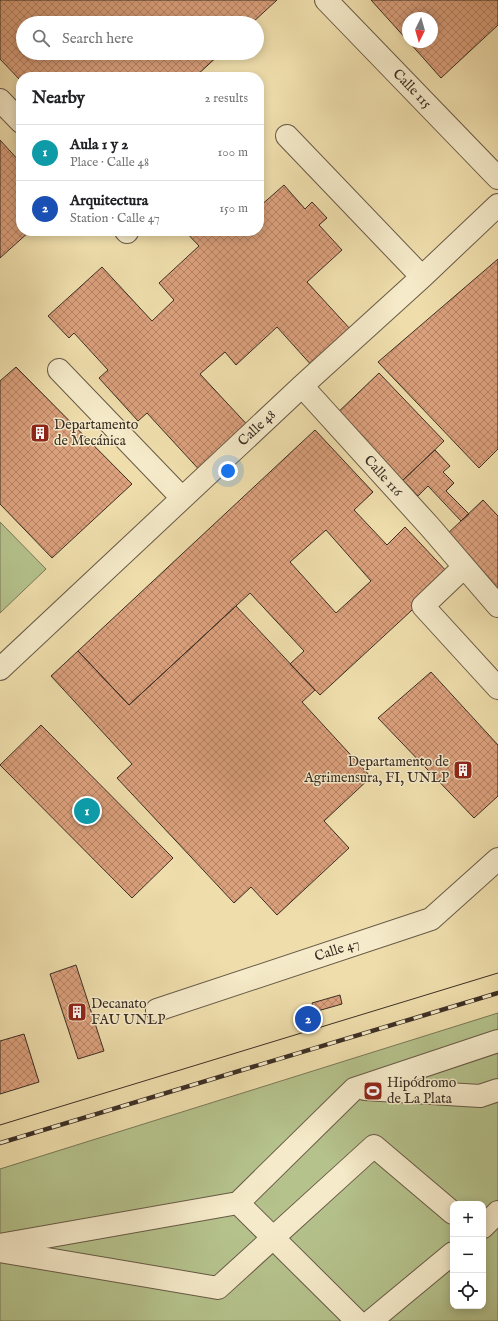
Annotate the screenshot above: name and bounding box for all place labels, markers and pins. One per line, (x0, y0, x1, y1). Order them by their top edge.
place label: Departamento de Mecánica (54, 416, 139, 450)
building icon: Departamento de Mecánica (29, 422, 51, 444)
place label: Departamento de Agrimensura, FI, UNLP (303, 753, 450, 787)
building icon: Departamento de Agrimensura, FI, UNLP (452, 759, 474, 781)
pin: 1 (74, 796, 100, 826)
place label: Decanato FAU UNLP (91, 995, 165, 1029)
building icon: Decanato FAU UNLP (66, 1001, 88, 1023)
pin: 2 (295, 1004, 321, 1034)
place label: Hipódromo de La Plata (387, 1074, 457, 1108)
sports icon: Hipódromo de La Plata (362, 1080, 384, 1102)

